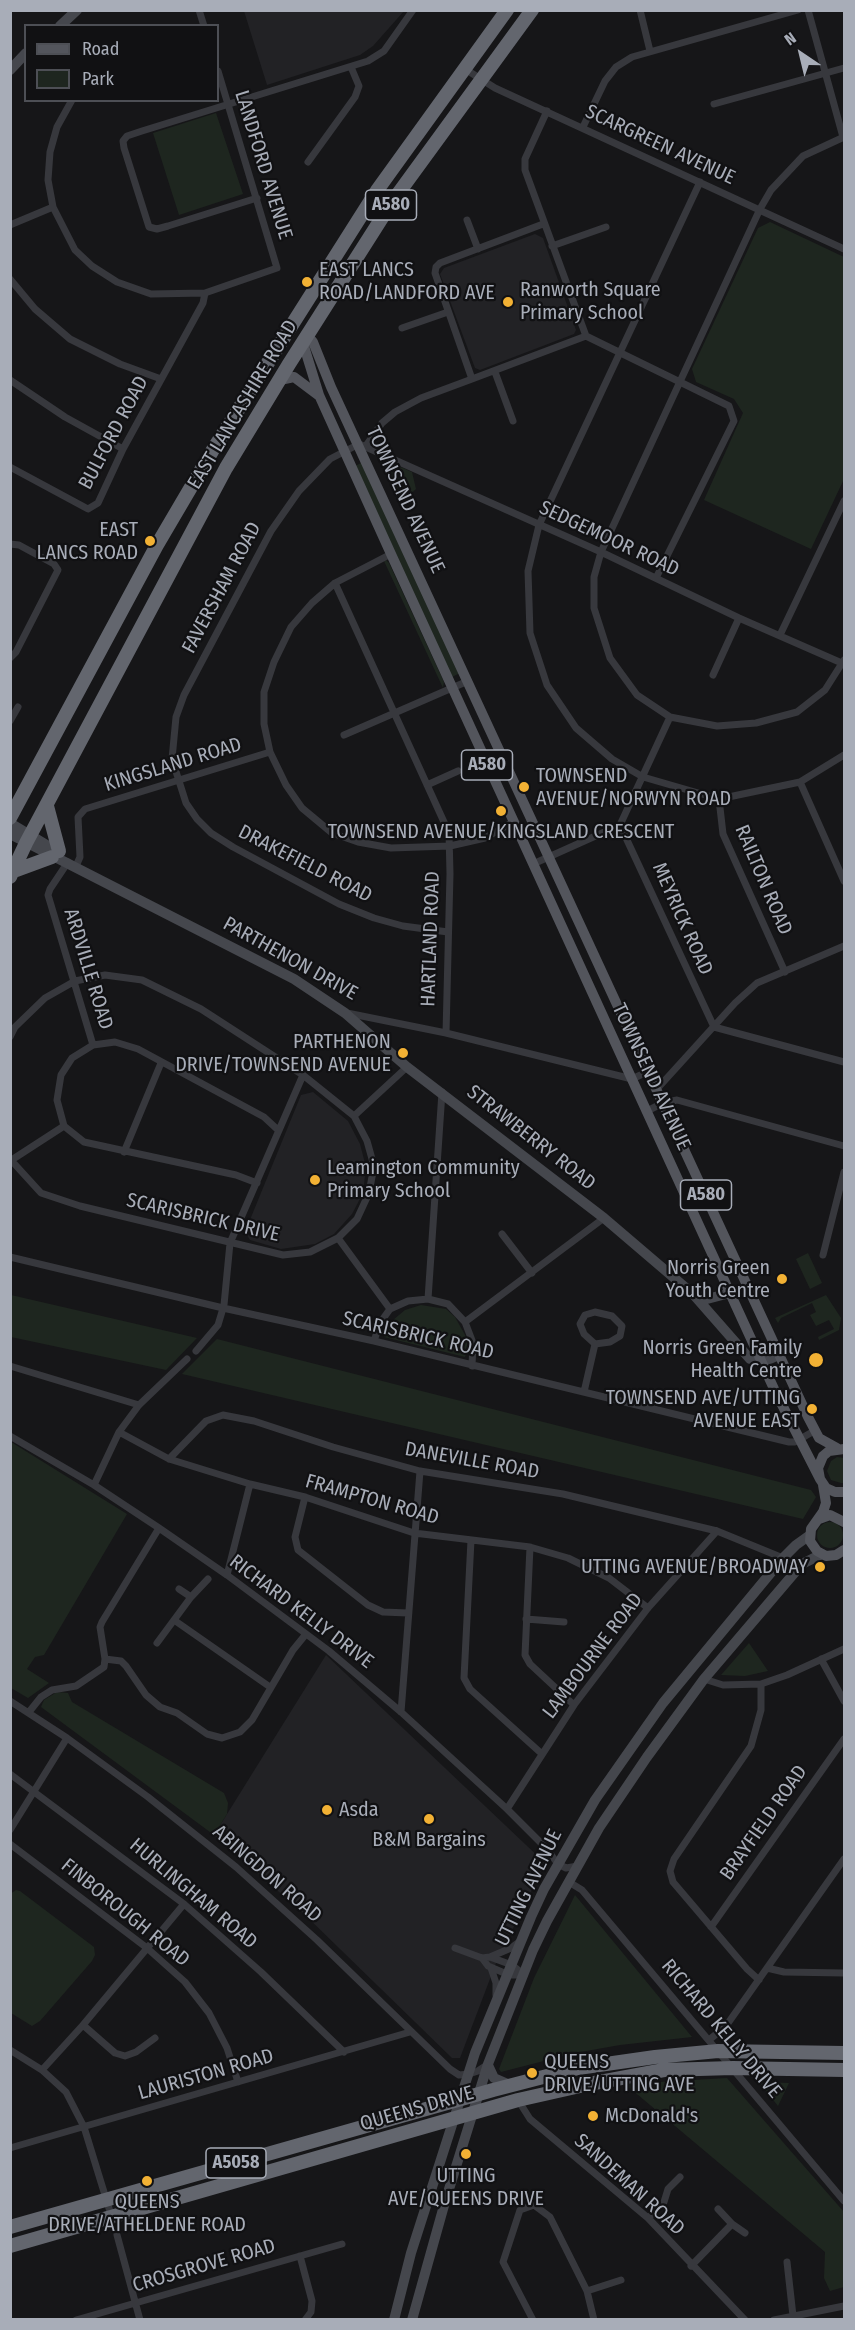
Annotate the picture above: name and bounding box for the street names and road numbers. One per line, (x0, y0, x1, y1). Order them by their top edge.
street label: LANDFORD AVENUE (229, 88, 297, 242)
street label: SCARGREEN AVENUE (581, 100, 739, 190)
road number: A580 (366, 190, 416, 220)
street label: EAST LANCASHIRE ROAD (183, 316, 303, 494)
street label: BULFORD ROAD (74, 372, 154, 494)
street label: TOWNSEND AVENUE (361, 423, 449, 577)
street label: SEDGEMOOR ROAD (535, 496, 683, 582)
street label: FAVERSHAM ROAD (177, 518, 267, 658)
street label: KINGSLAND ROAD (101, 733, 245, 797)
road number: A580 (462, 750, 512, 780)
street label: DRAKEFIELD ROAD (234, 820, 376, 908)
street label: RAILTON ROAD (729, 821, 797, 939)
street label: MEYRICK ROAD (647, 859, 717, 979)
street label: HARTLAND ROAD (417, 871, 445, 1007)
street label: ARDVILLE ROAD (58, 906, 118, 1032)
street label: PARTHENON DRIVE (219, 912, 361, 1006)
street label: TOWNSEND AVENUE (607, 1000, 695, 1154)
street label: STRAWBERRY ROAD (462, 1080, 600, 1196)
road number: A580 (680, 1180, 732, 1210)
street label: SCARISBRICK DRIVE (124, 1189, 282, 1247)
street label: SCARISBRICK ROAD (340, 1307, 496, 1365)
street label: DANEVILLE ROAD (403, 1437, 541, 1485)
street label: FRAMPTON ROAD (303, 1470, 441, 1530)
street label: RICHARD KELLY DRIVE (224, 1550, 378, 1674)
street label: LAMBOURNE ROAD (538, 1588, 648, 1724)
street label: BRAYFIELD ROAD (715, 1761, 813, 1885)
street label: ABINGDON ROAD (208, 1820, 326, 1928)
street label: UTTING AVENUE (490, 1826, 568, 1950)
street label: HURLINGHAM ROAD (124, 1834, 262, 1954)
street label: FINBOROUGH ROAD (56, 1854, 194, 1972)
street label: RICHARD KELLY DRIVE (656, 1955, 786, 2103)
street label: LAURISTON ROAD (136, 2044, 276, 2106)
street label: QUEENS DRIVE (357, 2081, 477, 2137)
street label: SANDEMAN ROAD (569, 2129, 689, 2241)
road number: A5058 (206, 2148, 266, 2178)
street label: CROSGROVE ROAD (130, 2234, 278, 2298)

